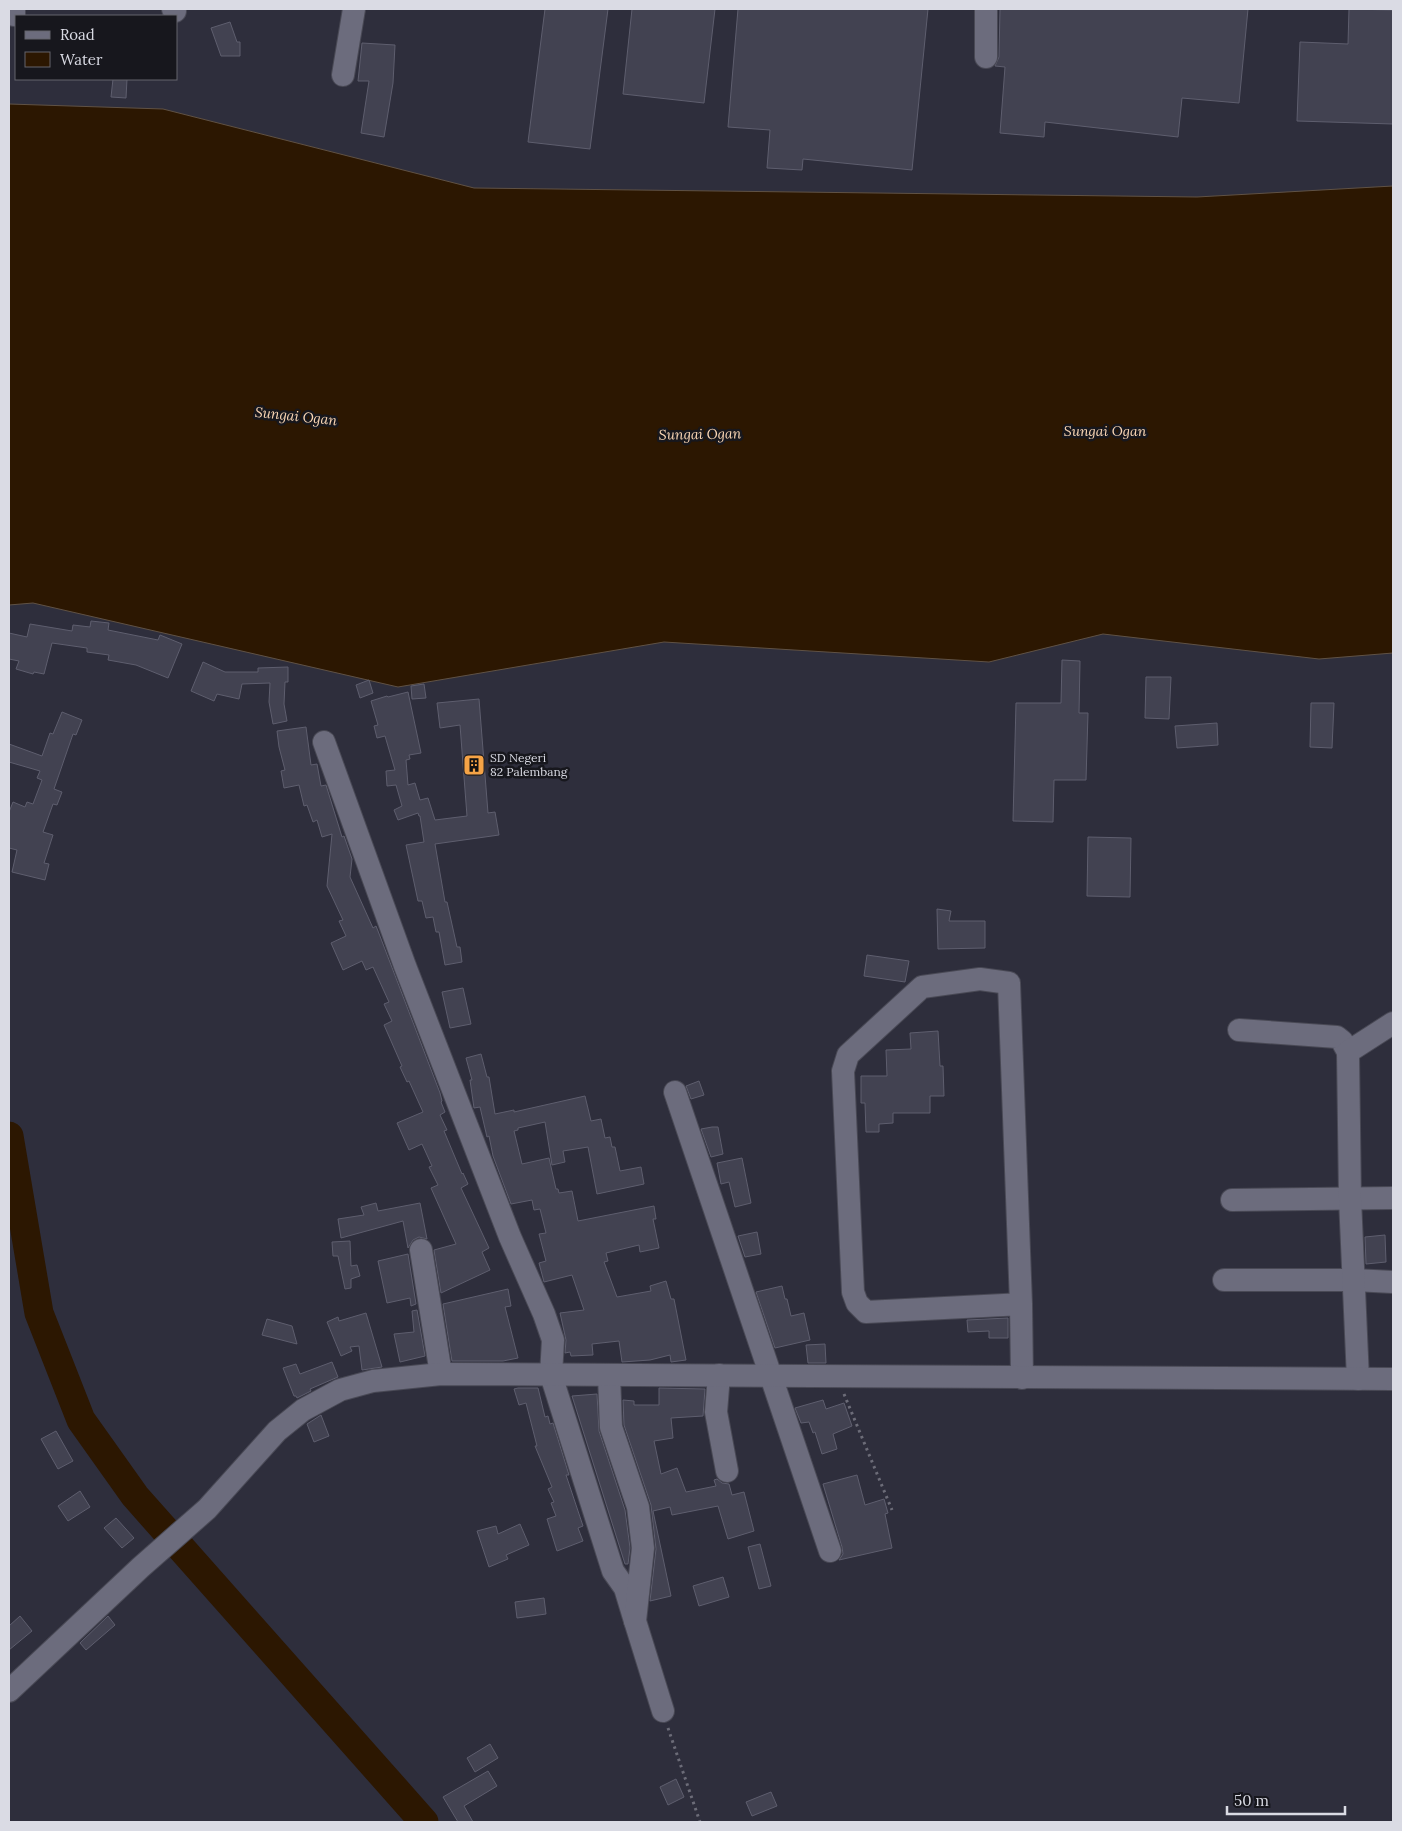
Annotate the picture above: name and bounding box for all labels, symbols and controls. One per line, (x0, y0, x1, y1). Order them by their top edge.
legend (15, 15, 178, 80)
text: Road (60, 25, 95, 44)
text: Water (60, 50, 103, 69)
water label: Sungai Ogan (254, 403, 338, 429)
water label: Sungai Ogan (1064, 422, 1147, 440)
water label: Sungai Ogan (659, 424, 742, 444)
place label: SD Negeri 82 Palembang (490, 750, 568, 779)
building icon: SD Negeri 82 Palembang (462, 753, 486, 777)
scale bar (1227, 1784, 1344, 1816)
text: 50 m (1234, 1791, 1269, 1810)

